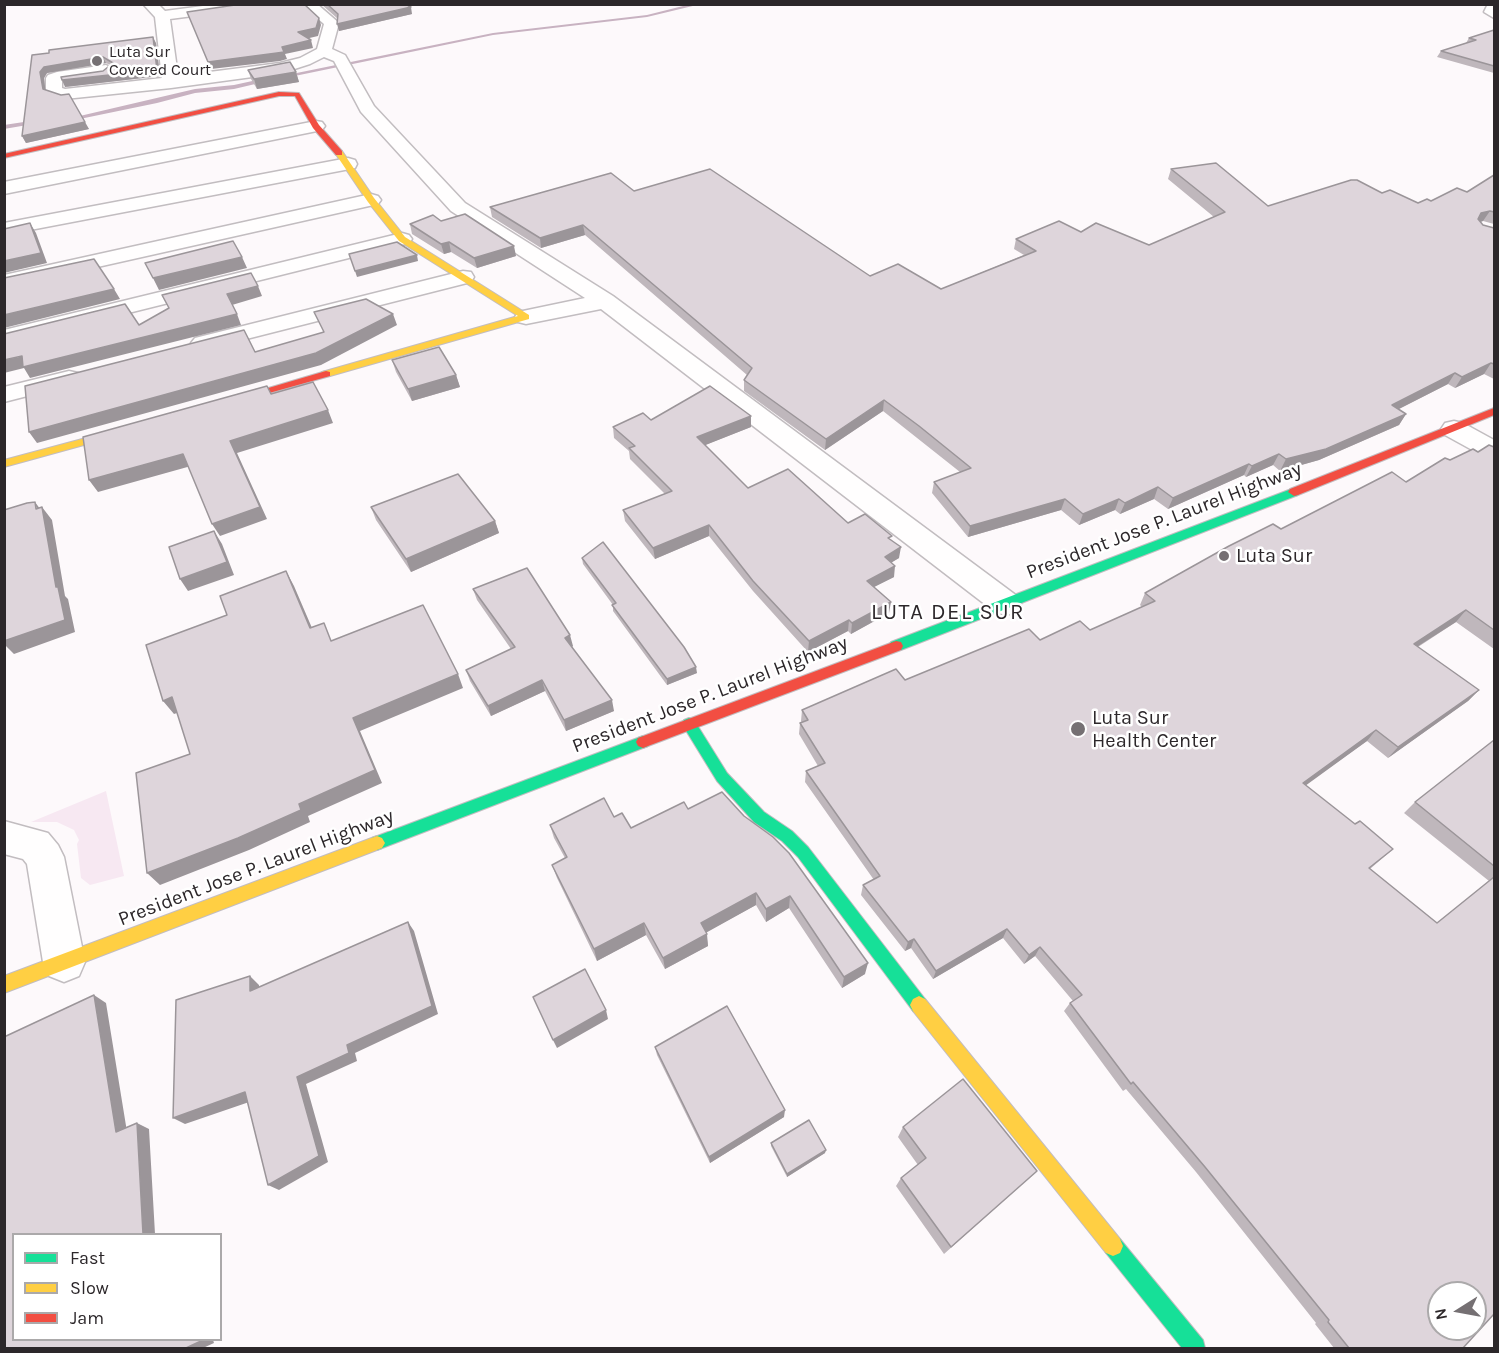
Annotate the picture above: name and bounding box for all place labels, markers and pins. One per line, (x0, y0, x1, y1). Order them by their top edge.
place label: Luta Sur Covered Court (109, 42, 211, 80)
marker: Luta Sur Covered Court (90, 54, 104, 68)
place label: Luta Sur (1236, 544, 1312, 568)
marker: Luta Sur (1217, 549, 1231, 563)
place label: Luta Sur Health Center (1092, 706, 1216, 753)
marker: Luta Sur Health Center (1069, 720, 1087, 738)

